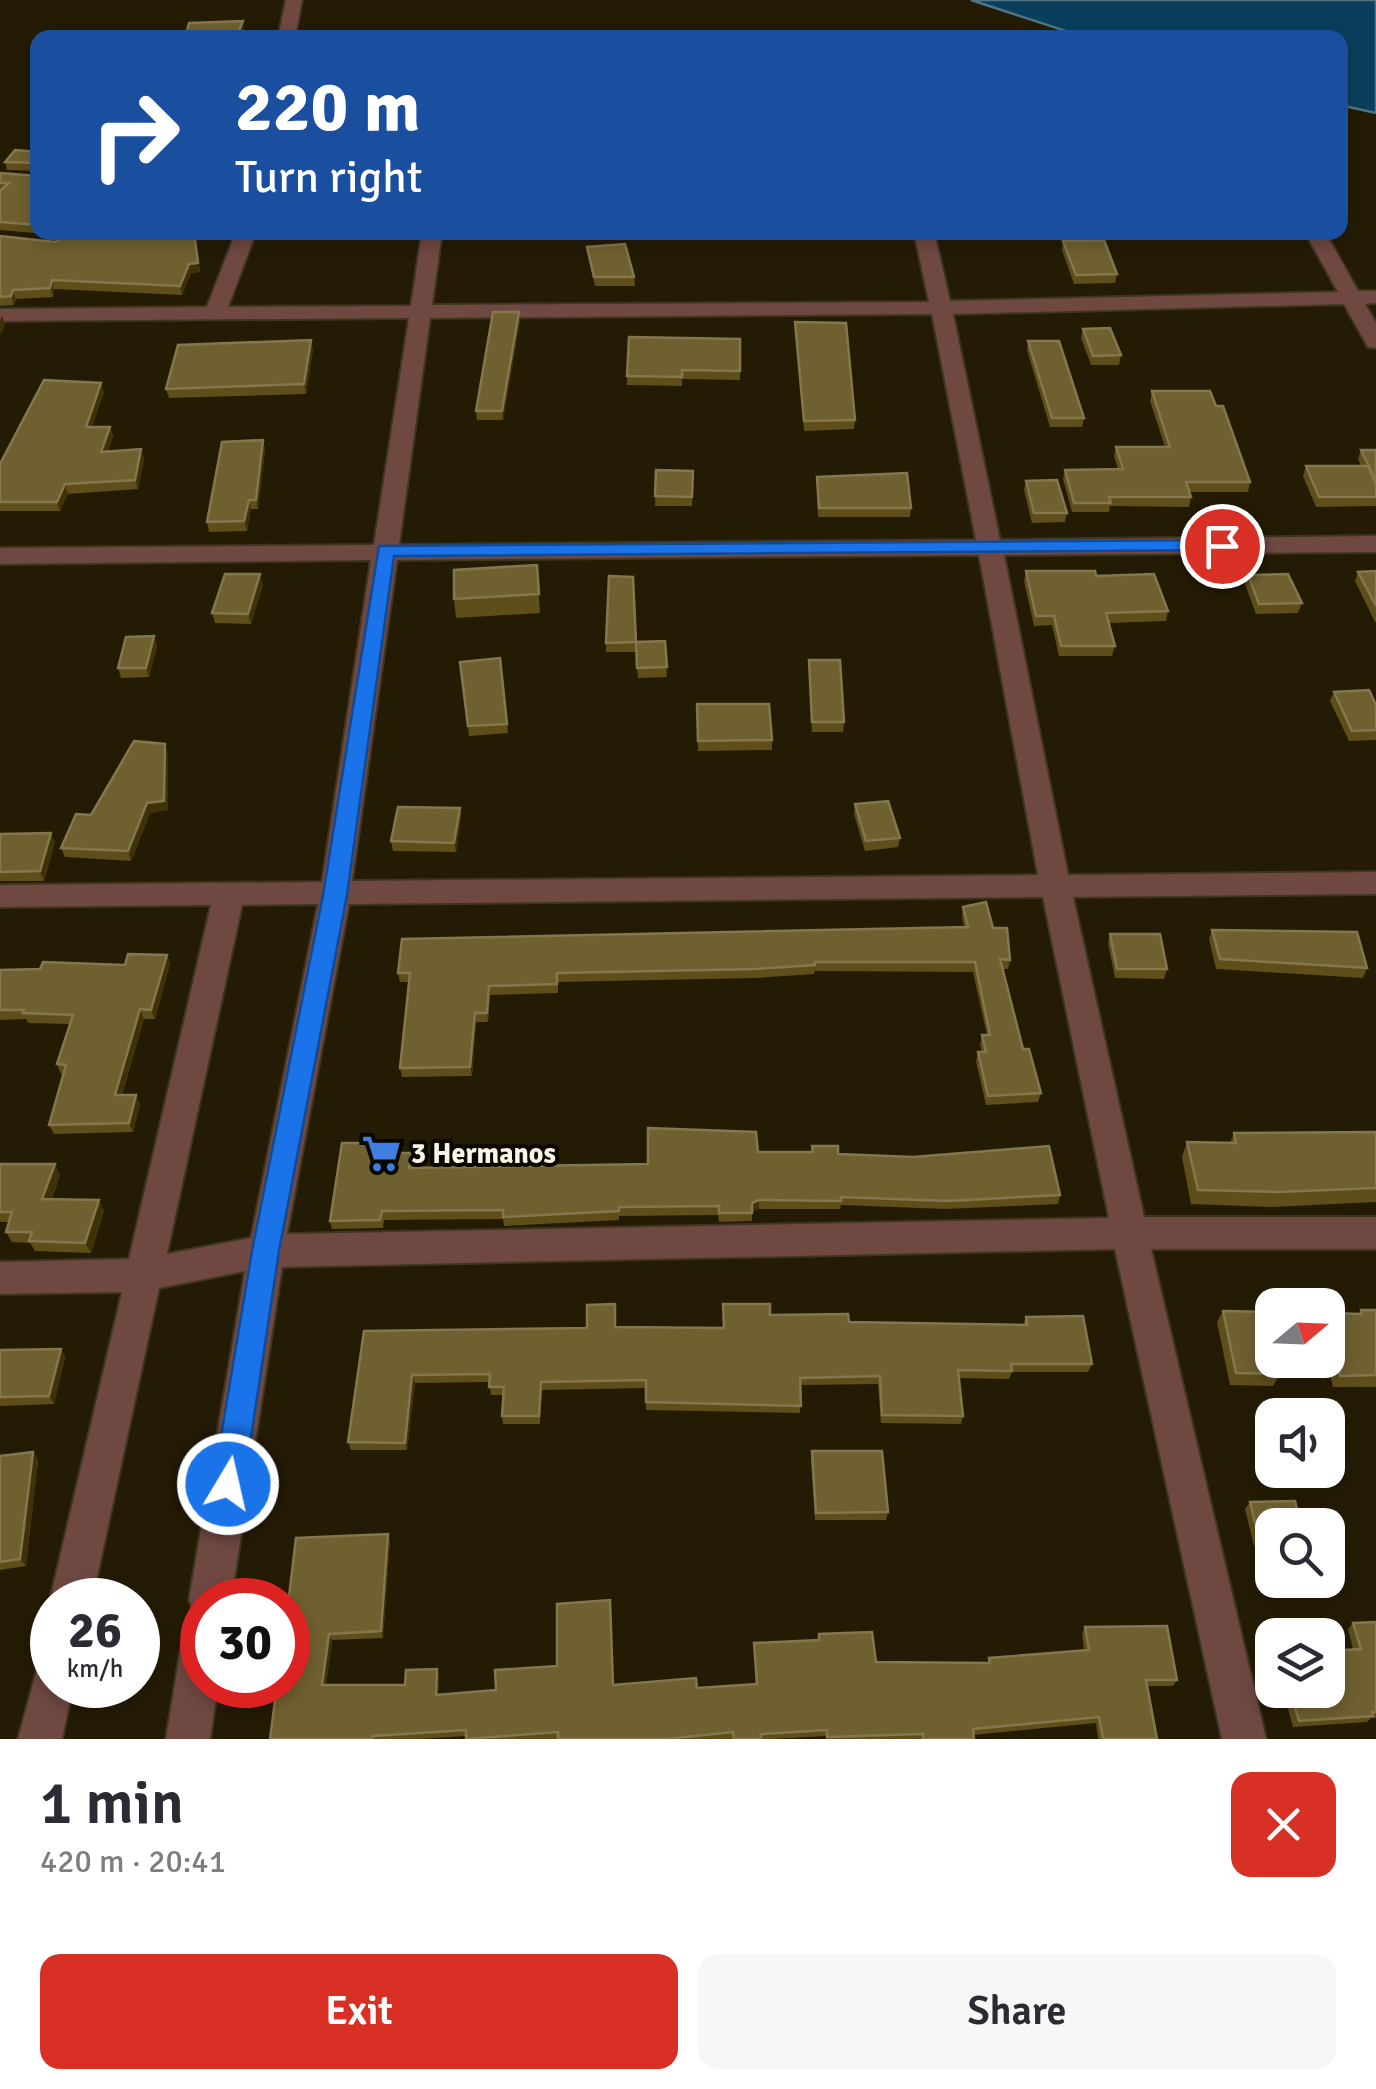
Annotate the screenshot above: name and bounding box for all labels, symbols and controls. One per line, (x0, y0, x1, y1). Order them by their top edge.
text: 220 m (235, 64, 420, 150)
icon: right (70, 70, 200, 200)
text: Turn right (235, 150, 423, 205)
pin (1180, 504, 1265, 589)
icon: arrive (1195, 519, 1250, 574)
supermarket icon: 3 Hermanos (360, 1132, 402, 1174)
place label: 3 Hermanos (411, 1137, 556, 1171)
north arrow (1255, 1288, 1345, 1378)
map controls (1255, 1288, 1345, 1708)
button: sound (1255, 1398, 1345, 1488)
position arrow (176, 1432, 280, 1536)
button: search (1255, 1508, 1345, 1598)
speed limit sign: 30 (180, 1578, 310, 1708)
text: 26 (68, 1600, 122, 1662)
button: layers (1255, 1618, 1345, 1708)
text: km/h (67, 1653, 123, 1684)
text: 1 min (40, 1767, 184, 1841)
button: close (1231, 1772, 1336, 1877)
text: 420 m · 20:41 (40, 1842, 226, 1881)
button: Exit (40, 1954, 678, 2069)
button: Share (698, 1954, 1336, 2069)

